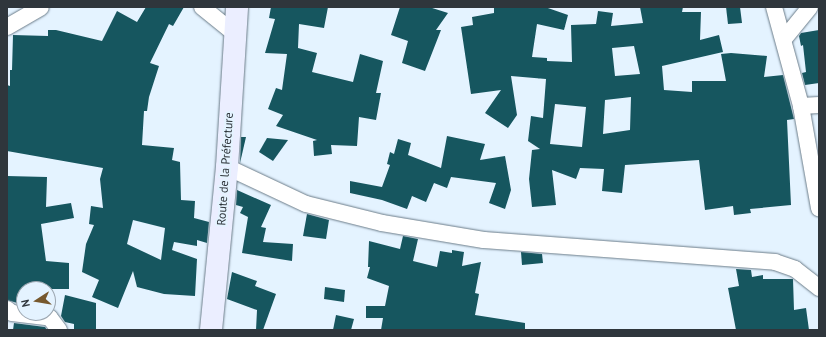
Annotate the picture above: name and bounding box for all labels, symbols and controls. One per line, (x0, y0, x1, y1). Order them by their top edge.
street label: Route de la Préfecture (214, 112, 236, 226)
north arrow (16, 281, 56, 321)
text: N (18, 298, 33, 308)

